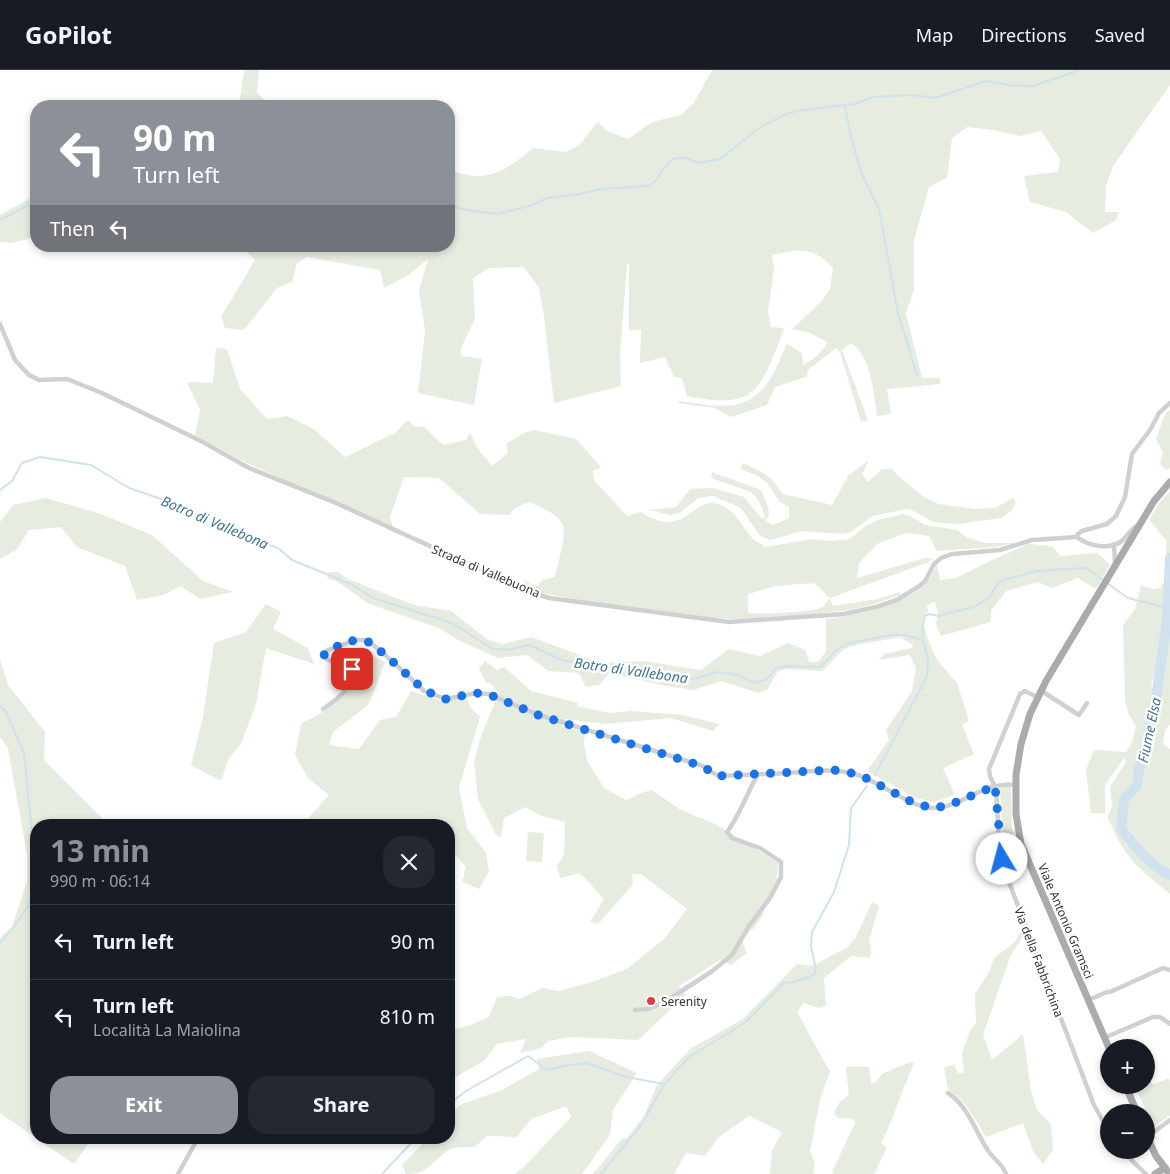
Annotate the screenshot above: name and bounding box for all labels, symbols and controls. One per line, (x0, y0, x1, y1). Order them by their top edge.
text: GoPilot (25, 18, 112, 51)
text: Map (916, 23, 953, 47)
text: Directions (981, 23, 1067, 47)
text: Saved (1095, 23, 1145, 47)
text: 90 m (133, 114, 216, 161)
icon: left (50, 120, 115, 185)
text: Turn left (133, 159, 220, 189)
icon: left (105, 215, 133, 243)
text: Then (50, 216, 95, 242)
water label: Botro di Vallebona (158, 491, 272, 553)
street label: Strada di Vallebuona (429, 541, 543, 601)
pin (331, 648, 373, 690)
water label: Botro di Vallebona (573, 653, 689, 687)
icon: arrive (338, 655, 366, 683)
water label: Fiume Elsa (1133, 696, 1165, 764)
text: 13 min (50, 830, 150, 871)
position arrow (975, 832, 1027, 884)
button: close (383, 836, 435, 888)
street label: Viale Antonio Gramsci (1034, 861, 1098, 981)
text: 990 m · 06:14 (50, 870, 150, 892)
street label: Via della Fabbrichina (1010, 905, 1068, 1019)
icon: left (50, 928, 78, 956)
text: Turn left (93, 929, 174, 955)
text: 90 m (391, 929, 435, 955)
text: Turn left (93, 993, 174, 1019)
place label: Serenity (661, 993, 708, 1010)
marker: Serenity (645, 995, 657, 1007)
icon: left (50, 1003, 78, 1031)
text: 810 m (380, 1004, 435, 1030)
text: Località La Maiolina (93, 1019, 241, 1041)
map controls (1100, 1039, 1155, 1159)
button: + (1100, 1039, 1155, 1094)
button: Exit (50, 1076, 238, 1134)
button: Share (248, 1076, 435, 1134)
button: − (1100, 1104, 1155, 1159)

